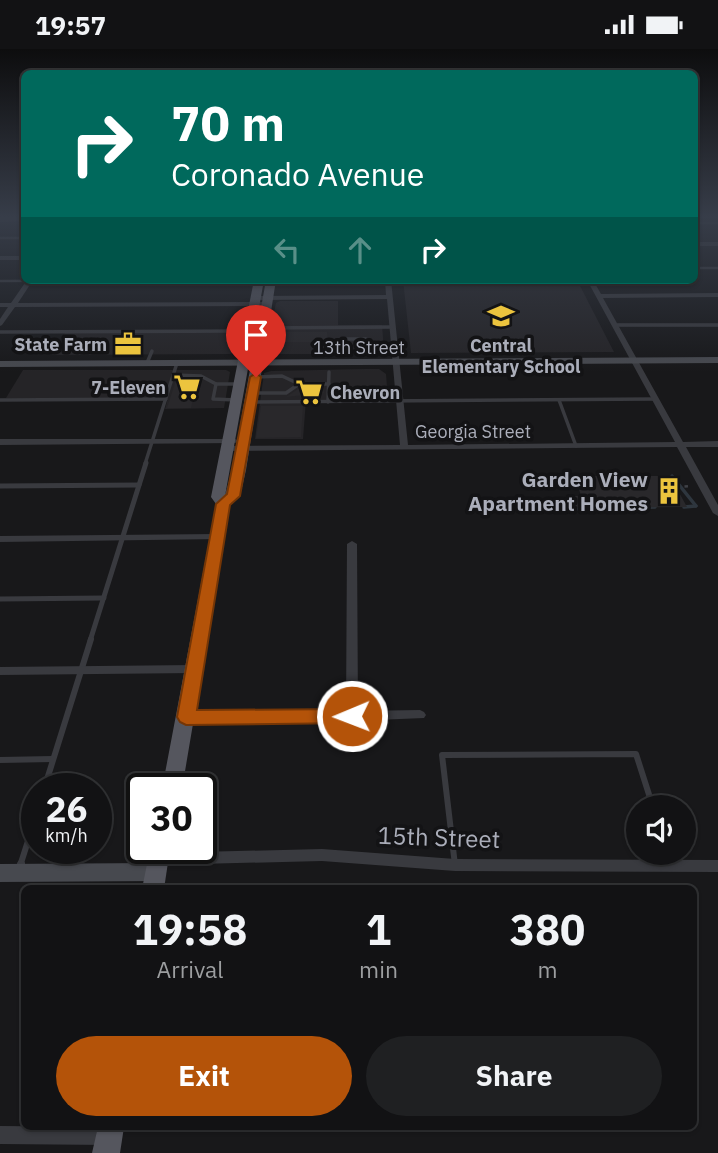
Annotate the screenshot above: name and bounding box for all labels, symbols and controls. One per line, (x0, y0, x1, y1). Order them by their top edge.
text: 19:57 (35, 8, 106, 42)
text: 70 m (171, 91, 285, 154)
icon: right (56, 98, 147, 189)
text: Coronado Avenue (171, 153, 424, 195)
icon: left (268, 231, 306, 269)
icon: ahead (341, 231, 379, 269)
icon: right (414, 231, 452, 269)
school or university icon: Central Elementary School (486, 301, 516, 331)
pin (226, 305, 286, 377)
icon: arrive (237, 316, 275, 354)
office icon: State Farm (113, 329, 143, 359)
place label: State Farm (14, 333, 107, 356)
place label: Central Elementary School (422, 334, 581, 378)
street label: 13th Street (313, 336, 405, 359)
supermarket icon: 7-Eleven (172, 372, 202, 402)
place label: 7-Eleven (91, 376, 166, 399)
supermarket icon: Chevron (294, 377, 324, 407)
place label: Chevron (330, 381, 400, 404)
street label: Georgia Street (415, 420, 531, 443)
place label: Garden View Apartment Homes (468, 465, 648, 517)
building icon: Garden View Apartment Homes (654, 476, 684, 506)
position arrow (315, 679, 389, 753)
speed limit sign: 30 (126, 773, 217, 864)
text: 26 (45, 786, 88, 832)
map controls (626, 795, 696, 865)
button: sound (626, 795, 696, 865)
street label: 15th Street (377, 819, 501, 855)
text: km/h (45, 824, 88, 847)
text: 19:58 (133, 902, 247, 957)
text: 1 (366, 902, 391, 957)
text: 380 (510, 902, 585, 957)
text: Arrival (157, 954, 224, 984)
text: min (359, 954, 398, 984)
text: m (537, 954, 558, 984)
button: Exit (56, 1036, 352, 1116)
button: Share (366, 1036, 662, 1116)

